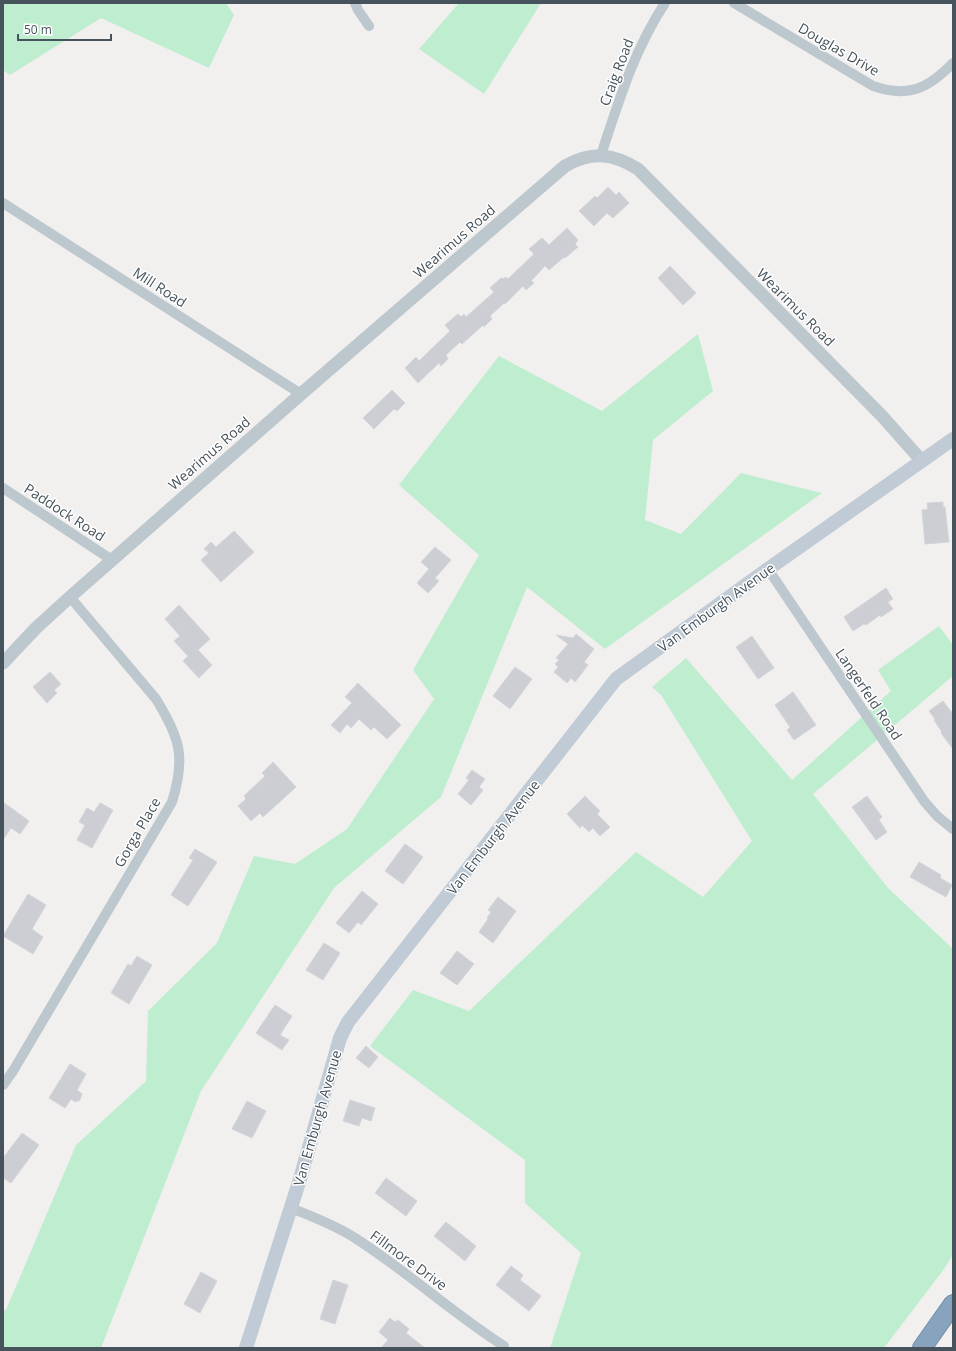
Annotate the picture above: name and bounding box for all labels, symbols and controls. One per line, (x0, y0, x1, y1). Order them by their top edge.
scale bar (18, 16, 111, 42)
street label: Douglas Drive (795, 18, 883, 80)
text: 50 m (24, 21, 52, 38)
street label: Craig Road (594, 36, 638, 108)
street label: Wearimus Road (409, 200, 499, 282)
street label: Mill Road (130, 263, 190, 311)
street label: Wearimus Road (753, 264, 839, 350)
street label: Wearimus Road (164, 412, 254, 494)
street label: Paddock Road (21, 479, 109, 545)
street label: Van Emburgh Avenue (654, 558, 779, 656)
street label: Langerfeld Road (831, 645, 907, 743)
street label: Van Emburgh Avenue (442, 776, 544, 898)
street label: Gorga Place (109, 794, 165, 870)
street label: Van Emburgh Avenue (289, 1048, 346, 1188)
street label: Fillmore Drive (367, 1226, 451, 1294)

